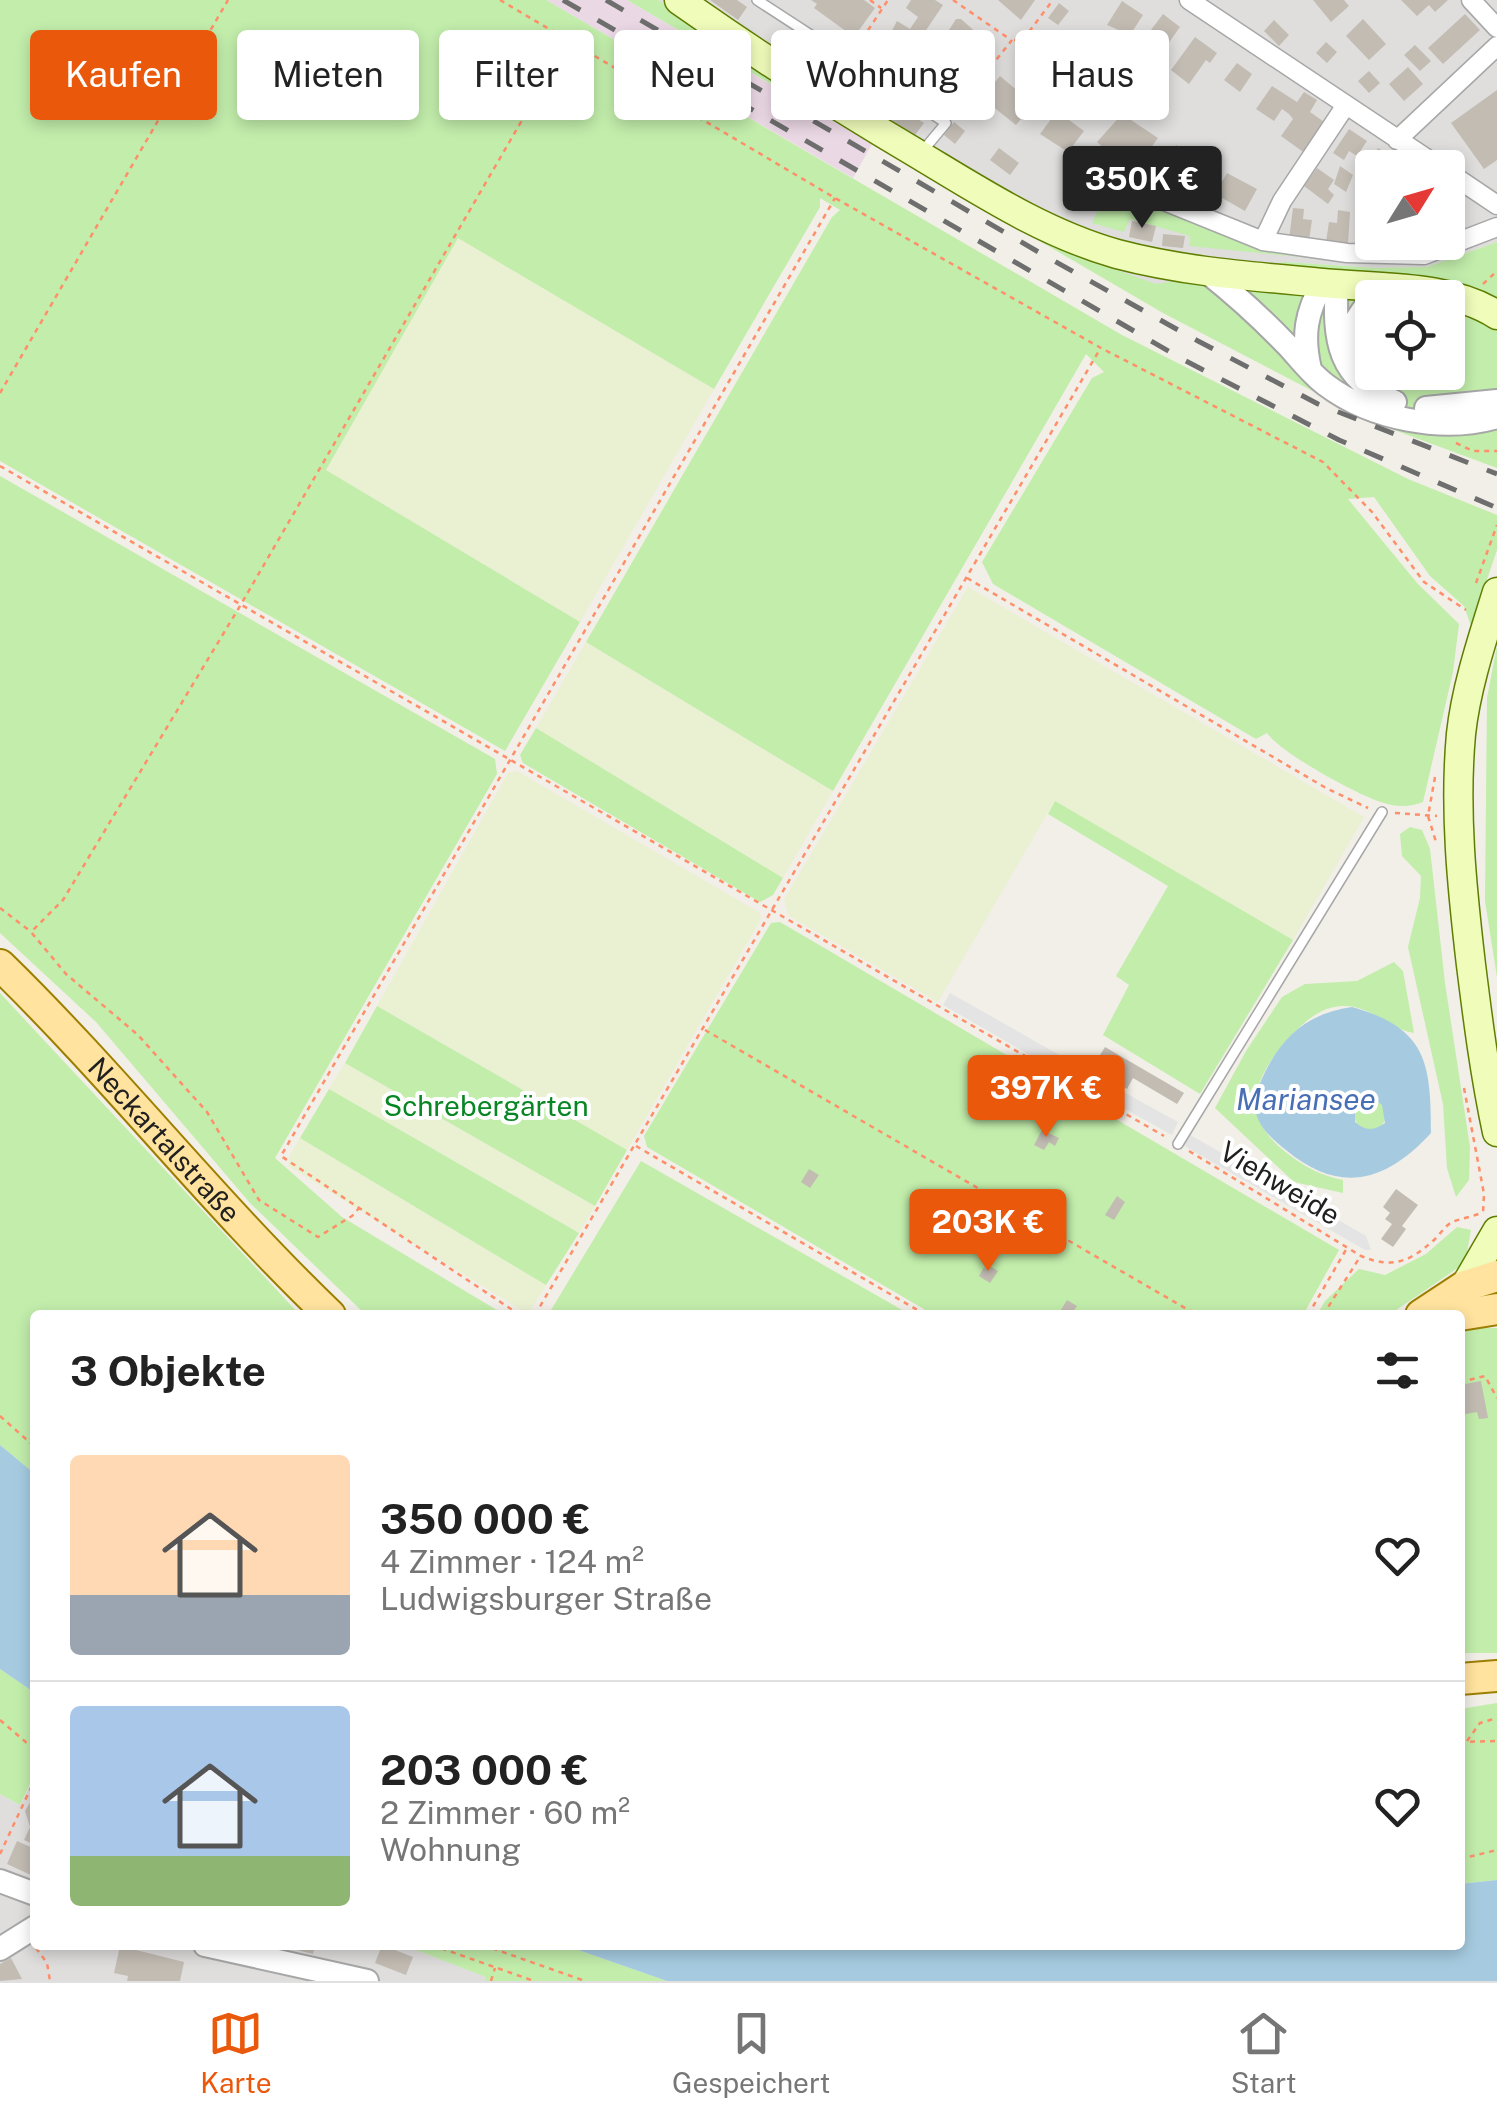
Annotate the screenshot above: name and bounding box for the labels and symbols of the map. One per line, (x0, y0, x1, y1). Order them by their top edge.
pin: 350K € (1061, 146, 1223, 231)
north arrow (1355, 150, 1465, 260)
street label: Neckartalstraße (82, 1050, 248, 1229)
pin: 397K € (965, 1055, 1127, 1140)
water label: Mariansee (1236, 1081, 1376, 1117)
park label: Schrebergärten (383, 1089, 589, 1122)
street label: Viehweide (1214, 1134, 1346, 1231)
pin: 203K € (907, 1189, 1069, 1274)

